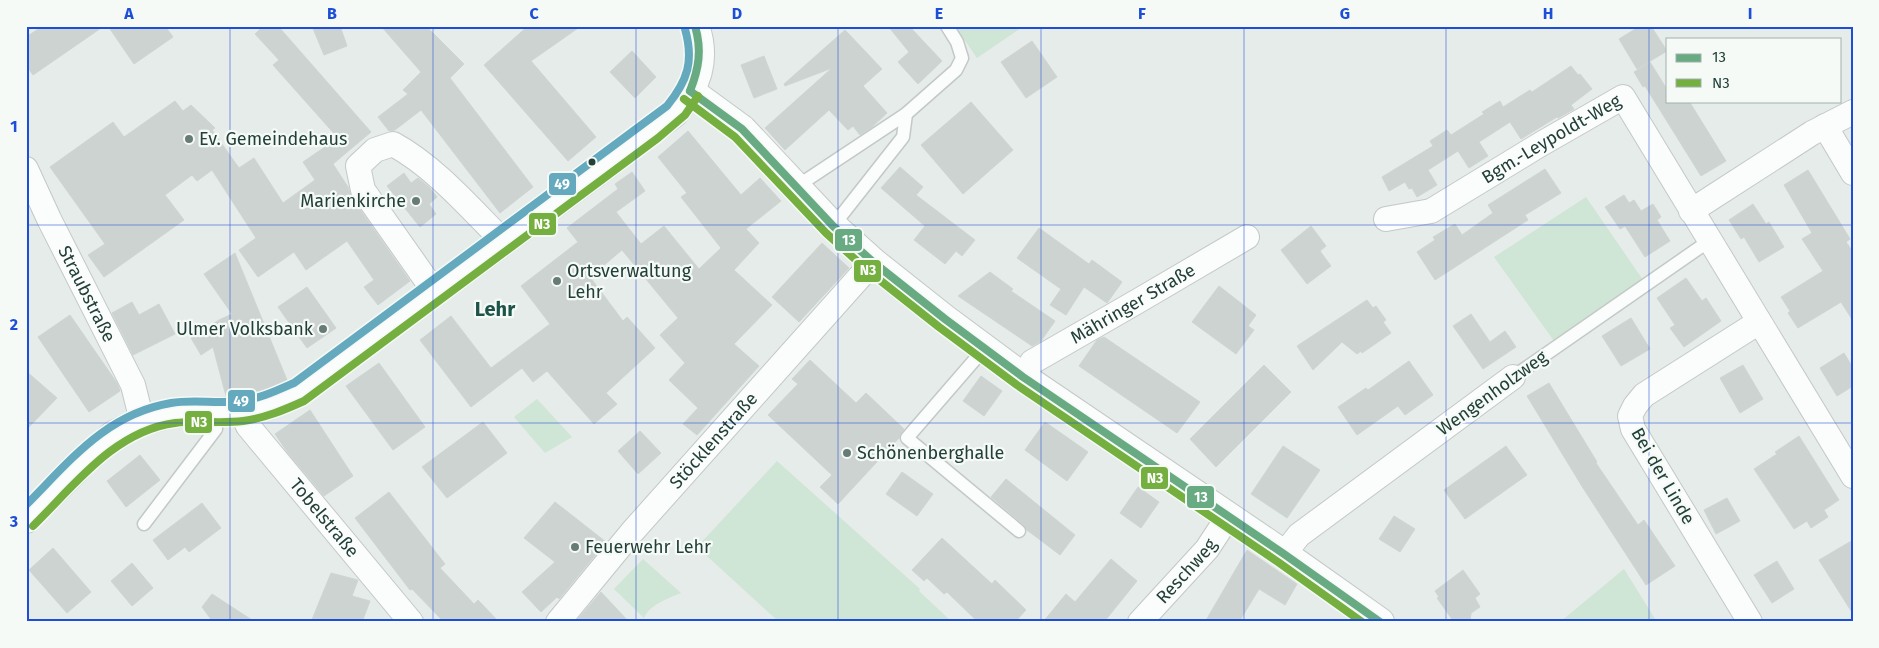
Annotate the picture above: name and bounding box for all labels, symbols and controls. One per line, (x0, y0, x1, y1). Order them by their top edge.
text: A (123, 4, 134, 23)
text: B (327, 4, 337, 23)
text: C (529, 4, 539, 23)
text: D (732, 4, 742, 23)
text: E (935, 4, 943, 23)
text: F (1138, 4, 1146, 23)
text: G (1340, 4, 1350, 23)
text: H (1543, 4, 1553, 23)
text: I (1748, 4, 1752, 23)
legend (1666, 38, 1842, 102)
text: 13 (1712, 48, 1726, 66)
text: N3 (1712, 74, 1730, 92)
street label: Bgm.-Leypoldt-Weg (1478, 89, 1625, 188)
text: 1 (10, 117, 18, 136)
place label: Ev. Gemeindehaus (199, 128, 347, 150)
marker: Ev. Gemeindehaus (183, 133, 195, 145)
unlabelled marker (587, 157, 597, 167)
line badge: 49 (548, 172, 577, 196)
text: 49 (554, 176, 570, 193)
place label: Marienkirche (300, 190, 406, 212)
marker: Marienkirche (410, 195, 422, 207)
line badge: N3 (528, 212, 557, 236)
text: N3 (534, 216, 550, 233)
line badge: 13 (834, 228, 863, 252)
text: 13 (842, 232, 856, 249)
street label: Straubstraße (53, 242, 120, 346)
line badge: N3 (853, 259, 882, 283)
street label: Mähringer Straße (1067, 259, 1199, 348)
place label: Ortsverwaltung Lehr (567, 260, 692, 303)
text: N3 (860, 262, 876, 279)
marker: Ortsverwaltung Lehr (551, 275, 563, 287)
district label: Lehr (475, 297, 516, 321)
text: 2 (10, 315, 18, 334)
place label: Ulmer Volksbank (176, 318, 314, 340)
marker: Ulmer Volksbank (317, 323, 329, 335)
street label: Wengenholzweg (1433, 345, 1552, 440)
street label: Stöcklenstraße (665, 388, 762, 493)
line badge: 49 (227, 389, 256, 413)
text: 49 (233, 393, 249, 410)
line badge: N3 (184, 410, 213, 434)
text: N3 (191, 414, 207, 431)
street label: Bei der Linde (1626, 424, 1700, 528)
place label: Schönenberghalle (857, 442, 1004, 464)
marker: Schönenberghalle (841, 447, 853, 459)
line badge: N3 (1140, 466, 1169, 490)
text: N3 (1147, 470, 1163, 487)
street label: Tobelstraße (285, 474, 364, 562)
line badge: 13 (1186, 485, 1215, 509)
text: 13 (1194, 489, 1208, 506)
text: 3 (9, 512, 18, 531)
street label: Reschweg (1151, 534, 1222, 608)
place label: Feuerwehr Lehr (585, 536, 711, 558)
marker: Feuerwehr Lehr (569, 541, 581, 553)

